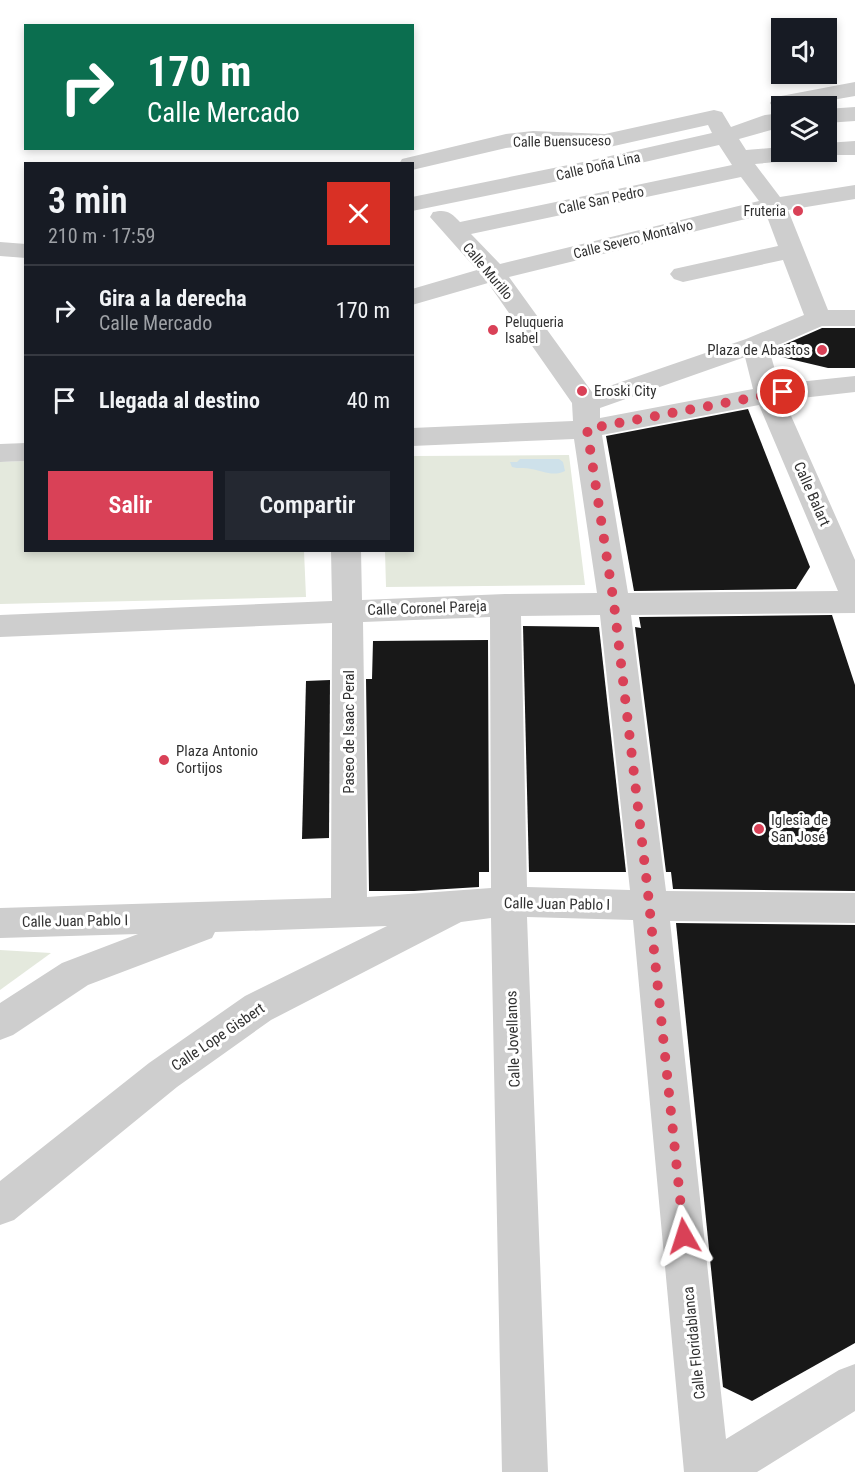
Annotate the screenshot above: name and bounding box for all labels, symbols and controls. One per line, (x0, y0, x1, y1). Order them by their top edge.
map controls (771, 18, 837, 162)
button: sound (771, 18, 837, 84)
text: 170 m (147, 47, 252, 96)
icon: right (48, 48, 126, 126)
button: layers (771, 96, 837, 162)
text: Calle Mercado (147, 97, 300, 129)
street label: Calle Buensuceso (513, 132, 611, 150)
street label: Calle Doña Lina (554, 149, 642, 183)
text: 3 min (48, 180, 128, 222)
button: close (327, 182, 390, 245)
street label: Calle San Pedro (557, 183, 645, 217)
place label: Fruteria (744, 203, 786, 219)
marker: Fruteria (791, 204, 805, 218)
street label: Calle Severo Montalvo (571, 216, 695, 262)
text: 210 m · 17:59 (48, 224, 155, 248)
street label: Calle Murillo (460, 239, 516, 303)
text: Gira a la derecha (99, 286, 247, 311)
icon: right (48, 294, 81, 327)
text: 170 m (336, 298, 390, 323)
text: Calle Mercado (99, 311, 212, 335)
place label: Peluqueria Isabel (505, 314, 564, 346)
marker: Peluqueria Isabel (486, 323, 500, 337)
place label: Plaza de Abastos (707, 341, 810, 359)
marker: Plaza de Abastos (815, 343, 829, 357)
pin (757, 366, 808, 417)
icon: arrive (766, 375, 799, 408)
place label: Eroski City (594, 382, 657, 400)
icon: arrive (48, 384, 81, 417)
marker: Eroski City (575, 384, 589, 398)
text: Llegada al destino (99, 388, 260, 413)
text: 40 m (347, 388, 390, 413)
street label: Calle Balart (790, 459, 834, 529)
button: Salir (48, 471, 213, 540)
button: Compartir (225, 471, 390, 540)
street label: Calle Coronel Pareja (367, 597, 487, 619)
street label: Paseo de Isaac Peral (340, 670, 358, 794)
place label: Plaza Antonio Cortijos (176, 742, 258, 777)
marker: Plaza Antonio Cortijos (157, 753, 171, 767)
place label: Iglesia de San José (771, 811, 828, 846)
marker: Iglesia de San José (752, 822, 766, 836)
street label: Calle Juan Pablo I (504, 894, 610, 914)
street label: Calle Juan Pablo I (22, 911, 128, 931)
street label: Calle Jovellanos (502, 990, 524, 1088)
street label: Calle Lope Gisbert (168, 999, 268, 1075)
position arrow (652, 1204, 716, 1268)
street label: Calle Floridablanca (679, 1286, 709, 1400)

